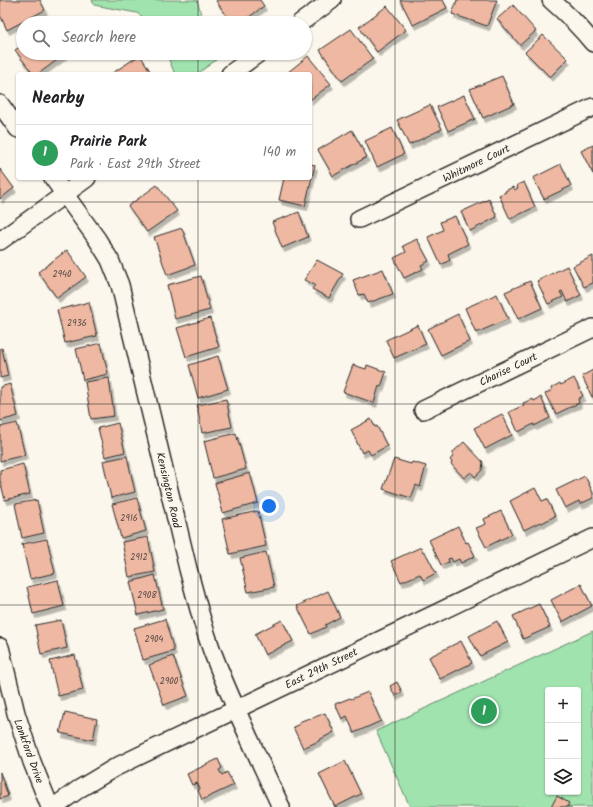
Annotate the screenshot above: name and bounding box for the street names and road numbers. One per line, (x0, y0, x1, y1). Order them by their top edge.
street label: Whitmore Court (440, 140, 514, 188)
street label: Charise Court (476, 348, 541, 392)
street label: Kensington Road (151, 451, 186, 530)
street label: East 29th Street (282, 643, 362, 694)
street label: Lankford Drive (8, 716, 48, 786)

